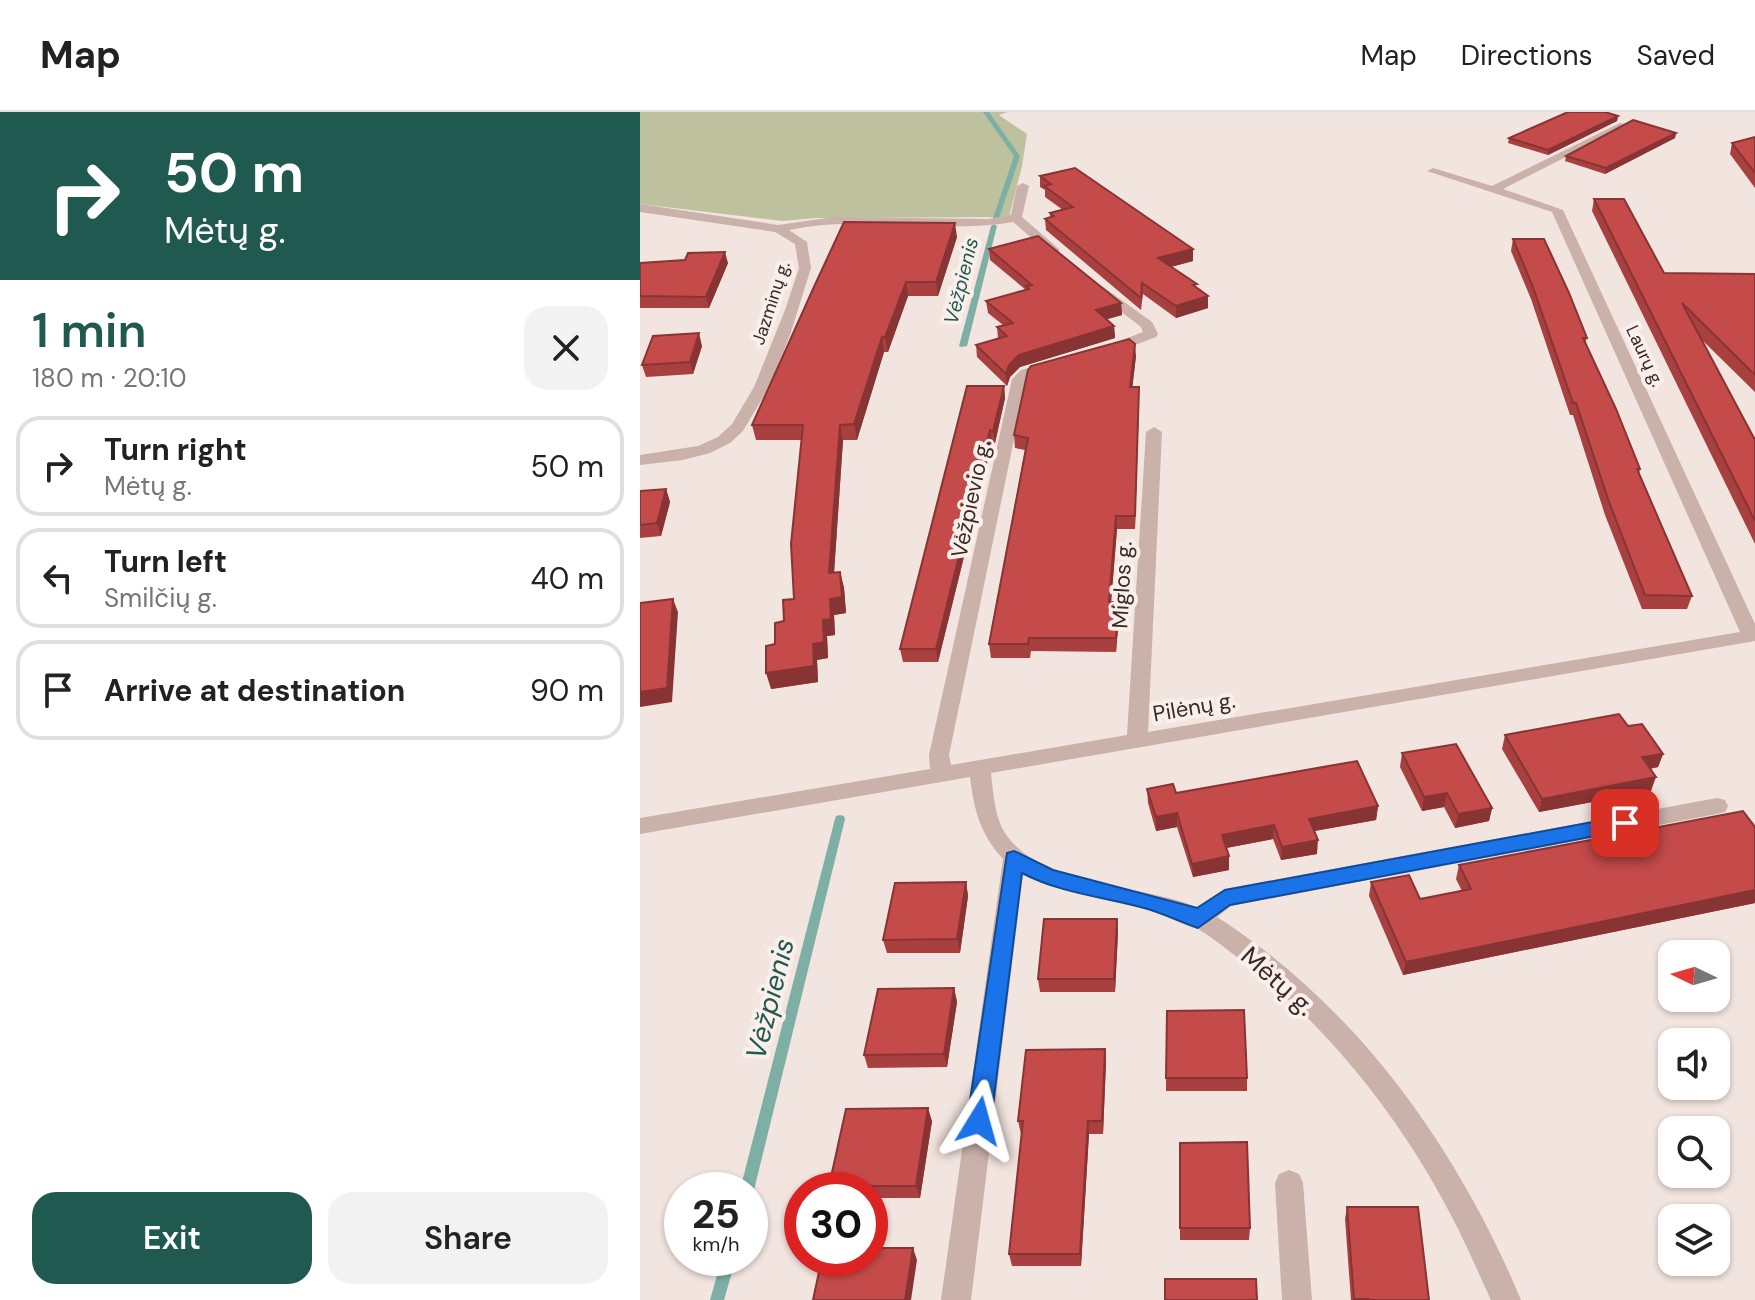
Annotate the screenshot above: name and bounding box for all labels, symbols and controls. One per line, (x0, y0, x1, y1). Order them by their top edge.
text: Map (40, 30, 121, 80)
text: Map (1360, 37, 1417, 74)
text: Directions (1461, 37, 1593, 74)
text: Saved (1637, 37, 1715, 74)
text: 50 m (164, 136, 304, 209)
icon: right (32, 144, 136, 248)
text: Mėtų g. (164, 207, 286, 254)
water label: Vėžpienis (938, 235, 984, 327)
street label: Jazminų g. (746, 258, 796, 348)
text: 1 min (32, 299, 147, 362)
button: close (524, 306, 608, 390)
street label: Laurų g. (1620, 321, 1670, 391)
text: 180 m · 20:10 (32, 361, 186, 395)
text: Turn right (104, 430, 247, 469)
street label: Vėžpievio g. (944, 438, 998, 560)
icon: right (36, 444, 80, 488)
text: 50 m (530, 447, 604, 486)
text: Mėtų g. (104, 469, 192, 503)
street label: Miglos g. (1105, 541, 1139, 629)
text: Turn left (104, 542, 227, 581)
icon: left (36, 556, 80, 600)
text: 40 m (531, 559, 604, 598)
text: Smilčių g. (104, 581, 217, 615)
icon: arrive (36, 668, 80, 712)
text: Arrive at destination (104, 671, 405, 710)
text: 90 m (530, 671, 604, 710)
street label: Pilėnų g. (1151, 685, 1237, 729)
pin (1591, 789, 1659, 857)
icon: arrive (1603, 801, 1647, 845)
water label: Vėžpienis (737, 935, 803, 1063)
street label: Mėtų g. (1234, 939, 1322, 1023)
north arrow (1658, 940, 1730, 1012)
map controls (1658, 940, 1730, 1276)
button: sound (1658, 1028, 1730, 1100)
position arrow (937, 1079, 1021, 1163)
button: search (1658, 1116, 1730, 1188)
speed limit sign: 30 (784, 1172, 888, 1276)
text: 25 (692, 1188, 740, 1240)
button: Exit (32, 1192, 312, 1284)
button: Share (328, 1192, 608, 1284)
button: layers (1658, 1204, 1730, 1276)
text: km/h (692, 1231, 740, 1257)

